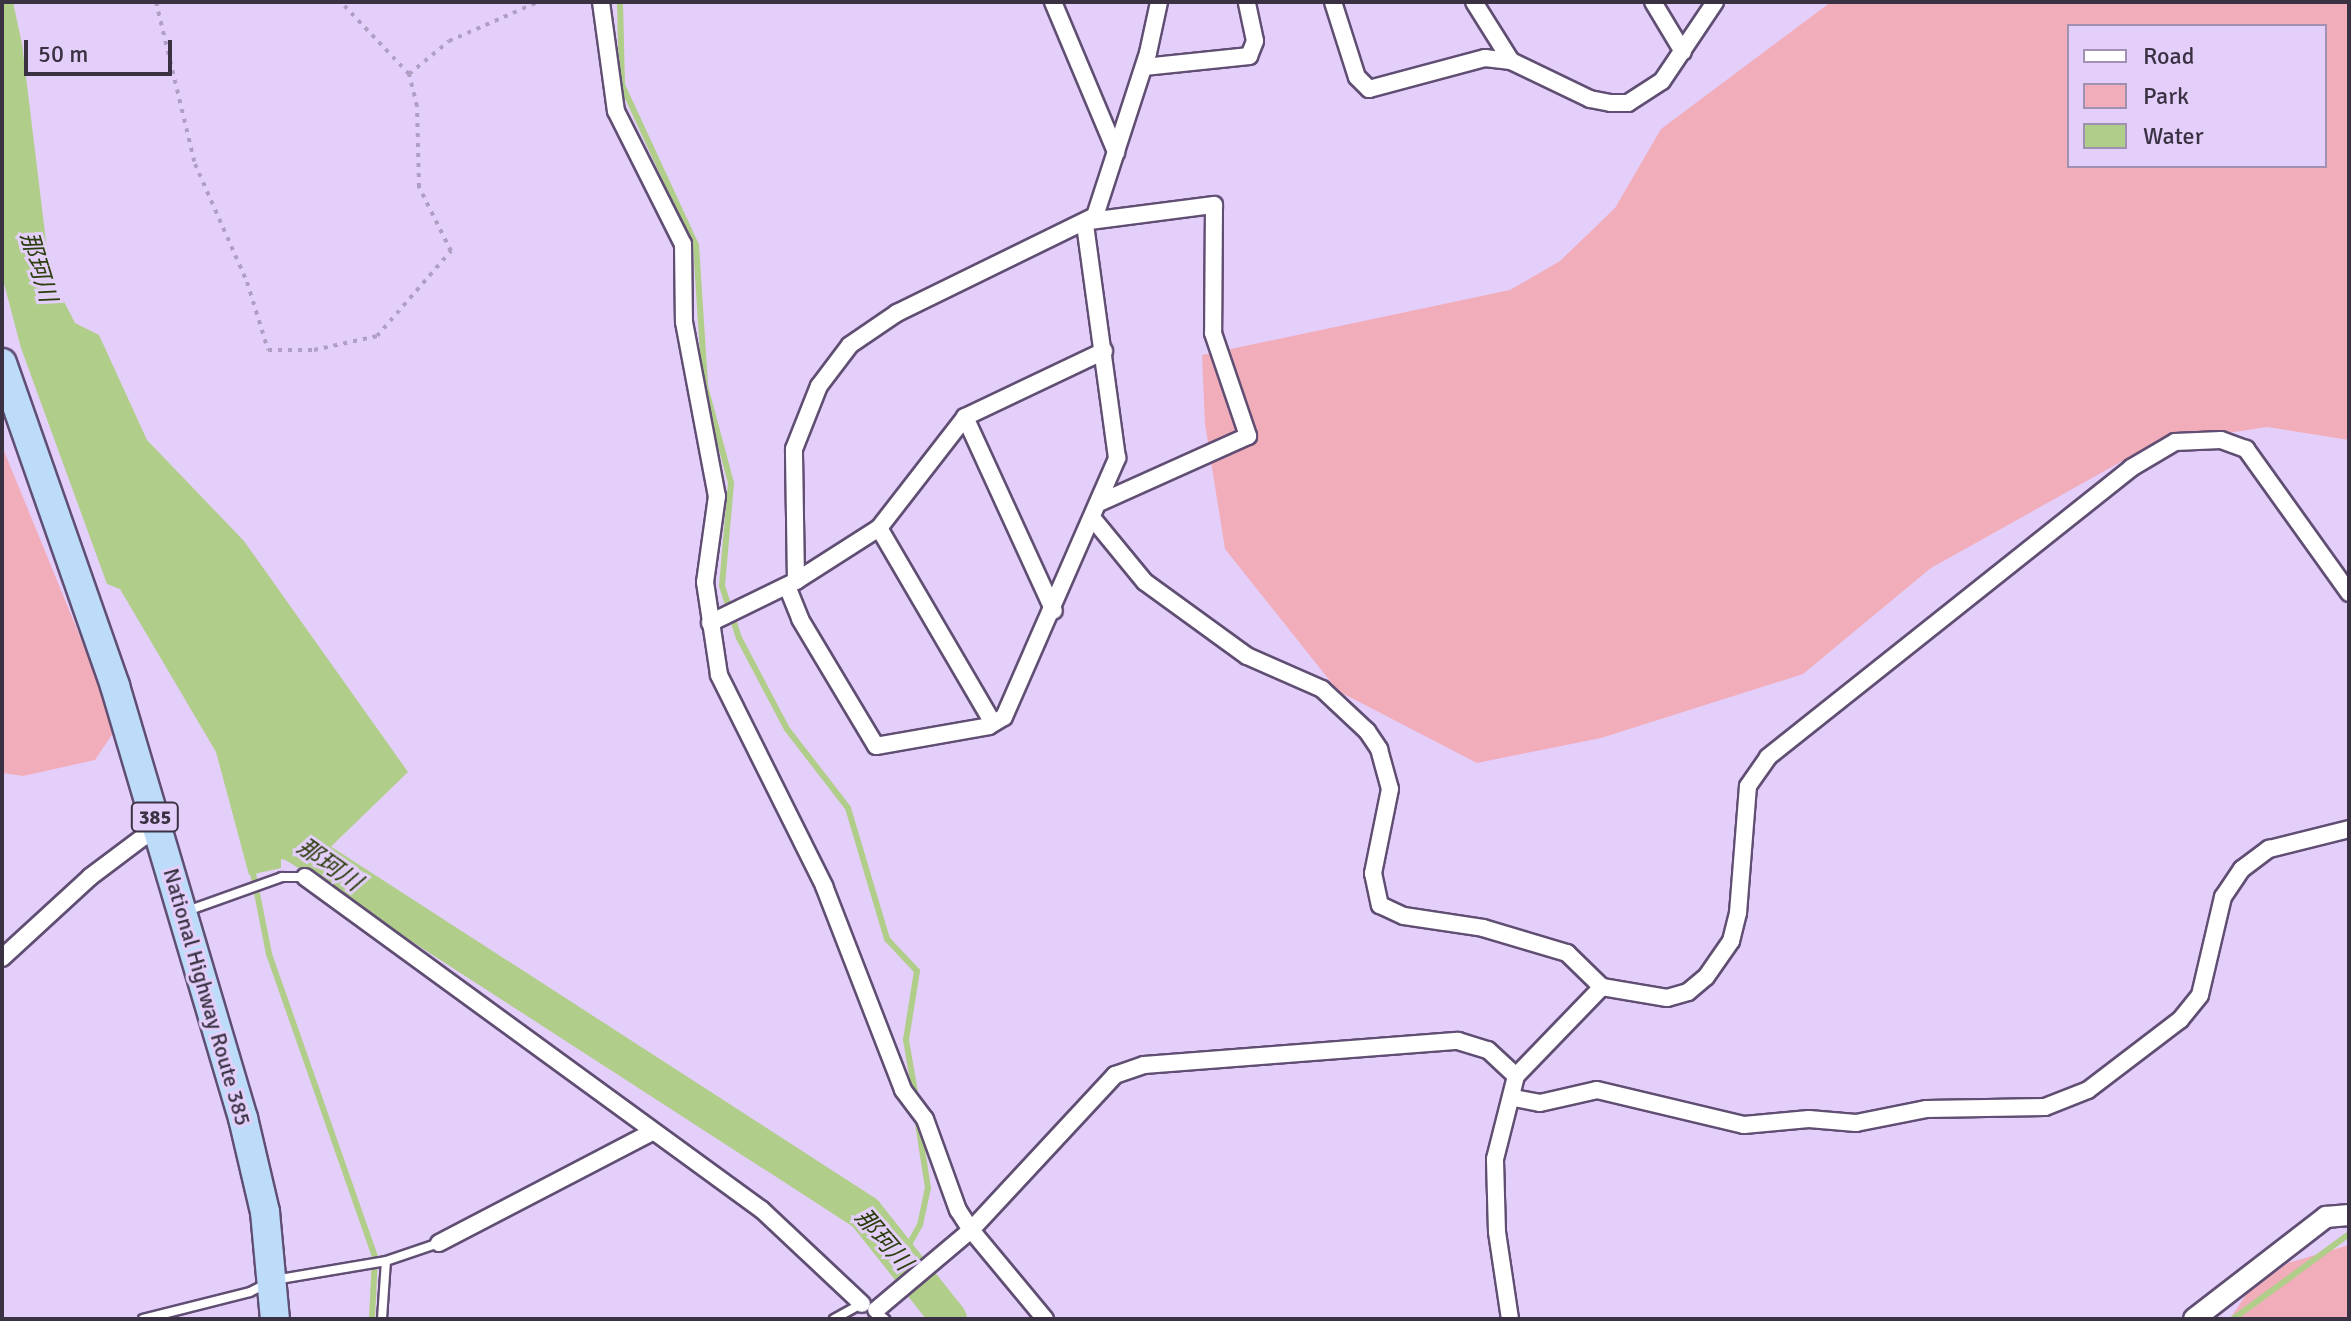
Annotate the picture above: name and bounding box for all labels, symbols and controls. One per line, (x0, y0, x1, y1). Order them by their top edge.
scale bar (28, 24, 176, 74)
legend (2067, 24, 2327, 168)
text: 50 m (38, 39, 88, 69)
text: Road (2143, 41, 2194, 71)
text: Park (2143, 81, 2189, 111)
text: Water (2143, 121, 2203, 151)
water label: 那珂川 (14, 228, 62, 306)
road number: 385 (129, 801, 181, 833)
water label: 那珂川 (291, 833, 367, 897)
street label: National Highway Route 385 (158, 865, 256, 1129)
water label: 那珂川 (849, 1203, 917, 1277)

